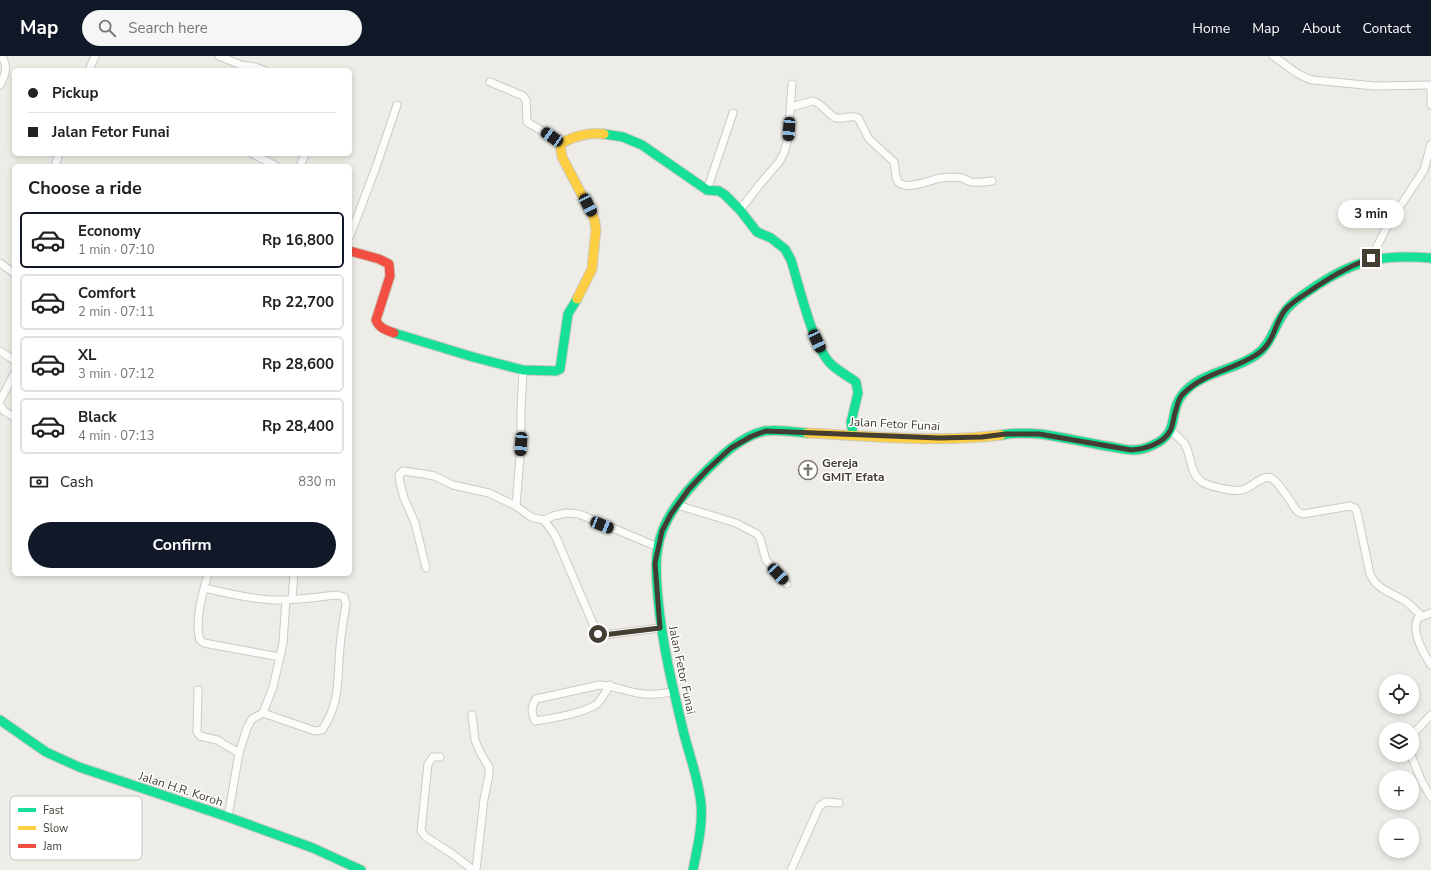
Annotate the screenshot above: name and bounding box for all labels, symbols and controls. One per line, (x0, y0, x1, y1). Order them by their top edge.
search box (82, 10, 362, 46)
text: Map (20, 15, 58, 41)
icon: search (96, 17, 118, 39)
text: Search here (128, 18, 208, 38)
text: Home (1192, 19, 1230, 38)
text: Map (1252, 19, 1280, 38)
text: About (1302, 19, 1341, 38)
text: Contact (1363, 19, 1411, 38)
text: Pickup (52, 83, 98, 103)
car (782, 117, 796, 141)
text: Jalan Fetor Funai (52, 122, 170, 142)
car (539, 125, 565, 149)
text: Choose a ride (28, 176, 142, 200)
car (577, 192, 599, 218)
callout: 3 min (1338, 200, 1404, 228)
text: 3 min (1354, 205, 1388, 223)
text: Economy (78, 221, 141, 241)
icon: car (30, 222, 66, 258)
text: Rp 16,800 (262, 230, 334, 250)
text: 1 min · 07:10 (78, 241, 154, 259)
route end (1362, 249, 1380, 267)
text: Comfort (78, 283, 135, 303)
icon: car (30, 284, 66, 320)
text: Rp 22,700 (262, 292, 334, 312)
text: 2 min · 07:11 (78, 303, 154, 321)
car (806, 328, 828, 354)
text: XL (78, 345, 97, 365)
icon: car (30, 346, 66, 382)
text: Rp 28,600 (262, 354, 334, 374)
text: 3 min · 07:12 (78, 365, 154, 383)
text: Black (78, 407, 116, 427)
icon: car (30, 408, 66, 444)
street label: Jalan Fetor Funai (849, 414, 940, 434)
text: Rp 28,400 (262, 416, 334, 436)
text: 4 min · 07:13 (78, 427, 154, 445)
car (514, 432, 528, 456)
place label: Gereja GMIT Efata (822, 455, 884, 485)
church icon: Gereja GMIT Efata (797, 459, 819, 481)
icon: cash (28, 471, 50, 493)
text: Cash (60, 472, 94, 492)
text: 830 m (298, 473, 336, 491)
car (589, 515, 615, 535)
button: Confirm (28, 522, 336, 568)
car (765, 561, 791, 587)
street label: Jalan Fetor Funai (665, 623, 699, 716)
route start (589, 625, 607, 643)
map controls (1379, 674, 1419, 858)
button: locate (1379, 674, 1419, 714)
button: layers (1379, 722, 1419, 762)
street label: Jalan H.R. Koroh (136, 768, 225, 810)
button: + (1379, 770, 1419, 810)
legend (10, 796, 142, 860)
text: Fast (43, 803, 64, 818)
button: − (1379, 818, 1419, 858)
text: Slow (43, 821, 68, 836)
text: Jam (42, 839, 62, 854)

